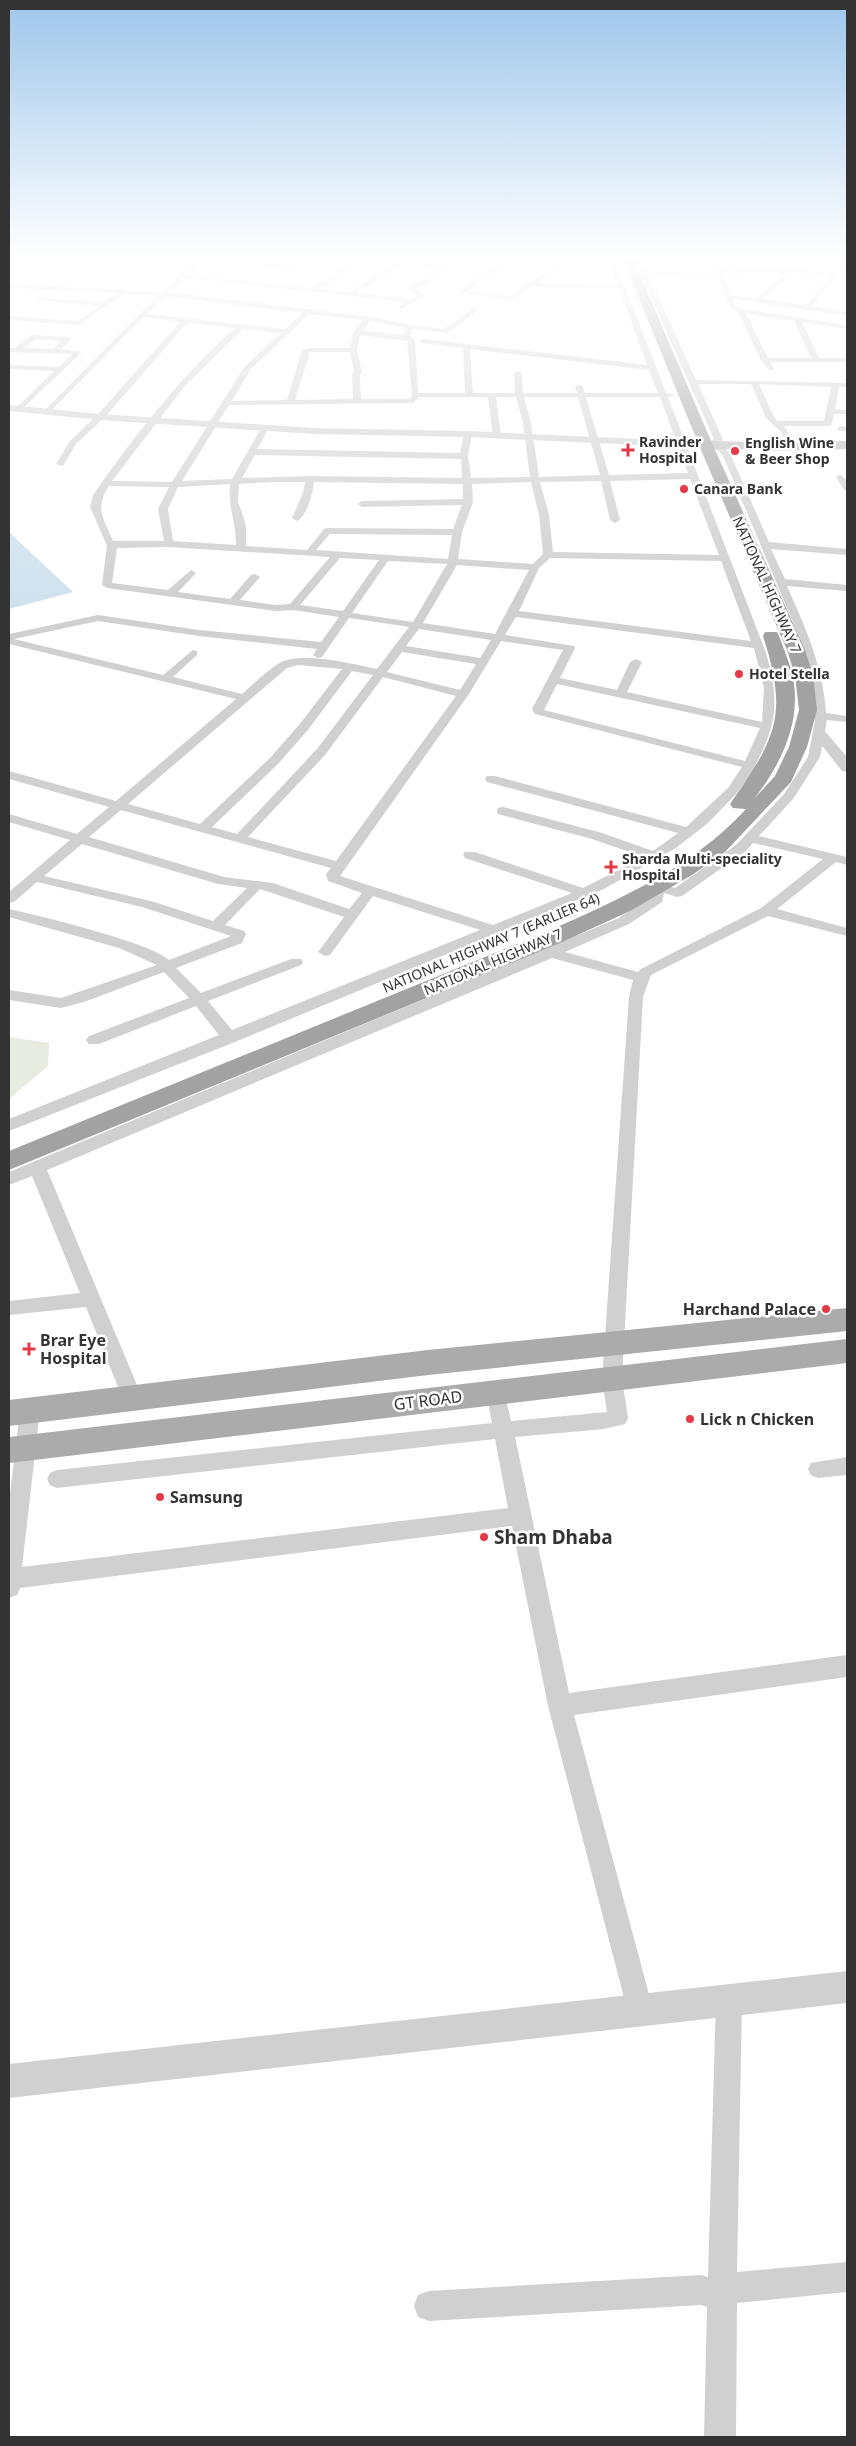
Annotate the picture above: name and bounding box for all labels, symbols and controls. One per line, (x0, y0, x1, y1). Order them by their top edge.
place label: Ravinder Hospital (639, 432, 702, 467)
place label: English Wine & Beer Shop (745, 433, 834, 468)
marker: Ravinder Hospital (621, 443, 635, 457)
marker: English Wine & Beer Shop (729, 445, 741, 457)
place label: Canara Bank (694, 479, 783, 498)
marker: Canara Bank (678, 483, 690, 495)
street label: NATIONAL HIGHWAY 7 (729, 513, 806, 656)
place label: Hotel Stella (749, 664, 830, 683)
marker: Hotel Stella (733, 668, 745, 680)
place label: Sharda Multi-speciality Hospital (622, 849, 782, 884)
marker: Sharda Multi-speciality Hospital (604, 860, 618, 874)
street label: NATIONAL HIGHWAY 7 (EARLIER 64) (380, 890, 602, 996)
street label: NATIONAL HIGHWAY 7 (421, 925, 565, 999)
place label: Harchand Palace (683, 1298, 816, 1320)
marker: Harchand Palace (820, 1303, 832, 1315)
place label: Brar Eye Hospital (40, 1329, 106, 1369)
marker: Brar Eye Hospital (22, 1342, 36, 1356)
street label: GT ROAD (393, 1385, 463, 1415)
place label: Lick n Chicken (700, 1408, 814, 1430)
marker: Lick n Chicken (684, 1413, 696, 1425)
place label: Samsung (170, 1486, 243, 1508)
marker: Samsung (154, 1491, 166, 1503)
place label: Sham Dhaba (494, 1524, 613, 1550)
marker: Sham Dhaba (478, 1531, 490, 1543)

